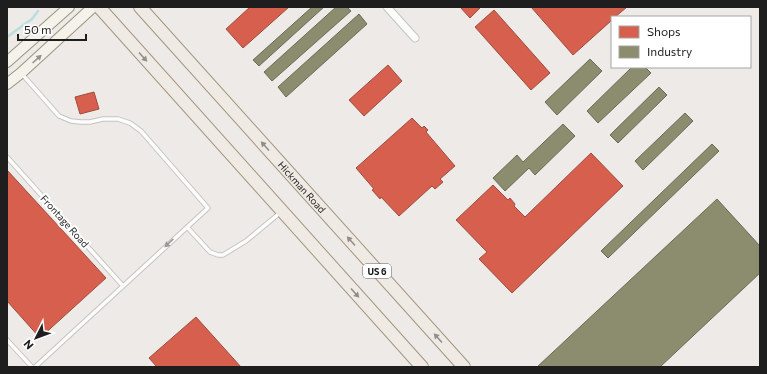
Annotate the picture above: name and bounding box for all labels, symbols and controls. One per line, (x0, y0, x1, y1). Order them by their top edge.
scale bar (18, 16, 86, 42)
legend (611, 16, 751, 68)
text: 50 m (24, 22, 52, 36)
text: Shops (647, 24, 681, 38)
text: Industry (647, 44, 692, 58)
one-way arrow (139, 52, 148, 62)
one-way arrow (32, 55, 41, 64)
one-way arrow (260, 141, 270, 151)
street label: Hickman Road (276, 159, 328, 215)
street label: Frontage Road (38, 192, 92, 250)
one-way arrow (346, 236, 355, 247)
one-way arrow (164, 239, 175, 248)
road number: US 6 (363, 264, 391, 278)
one-way arrow (350, 288, 360, 298)
north arrow (16, 318, 56, 358)
one-way arrow (433, 333, 442, 343)
text: N (21, 338, 36, 352)

